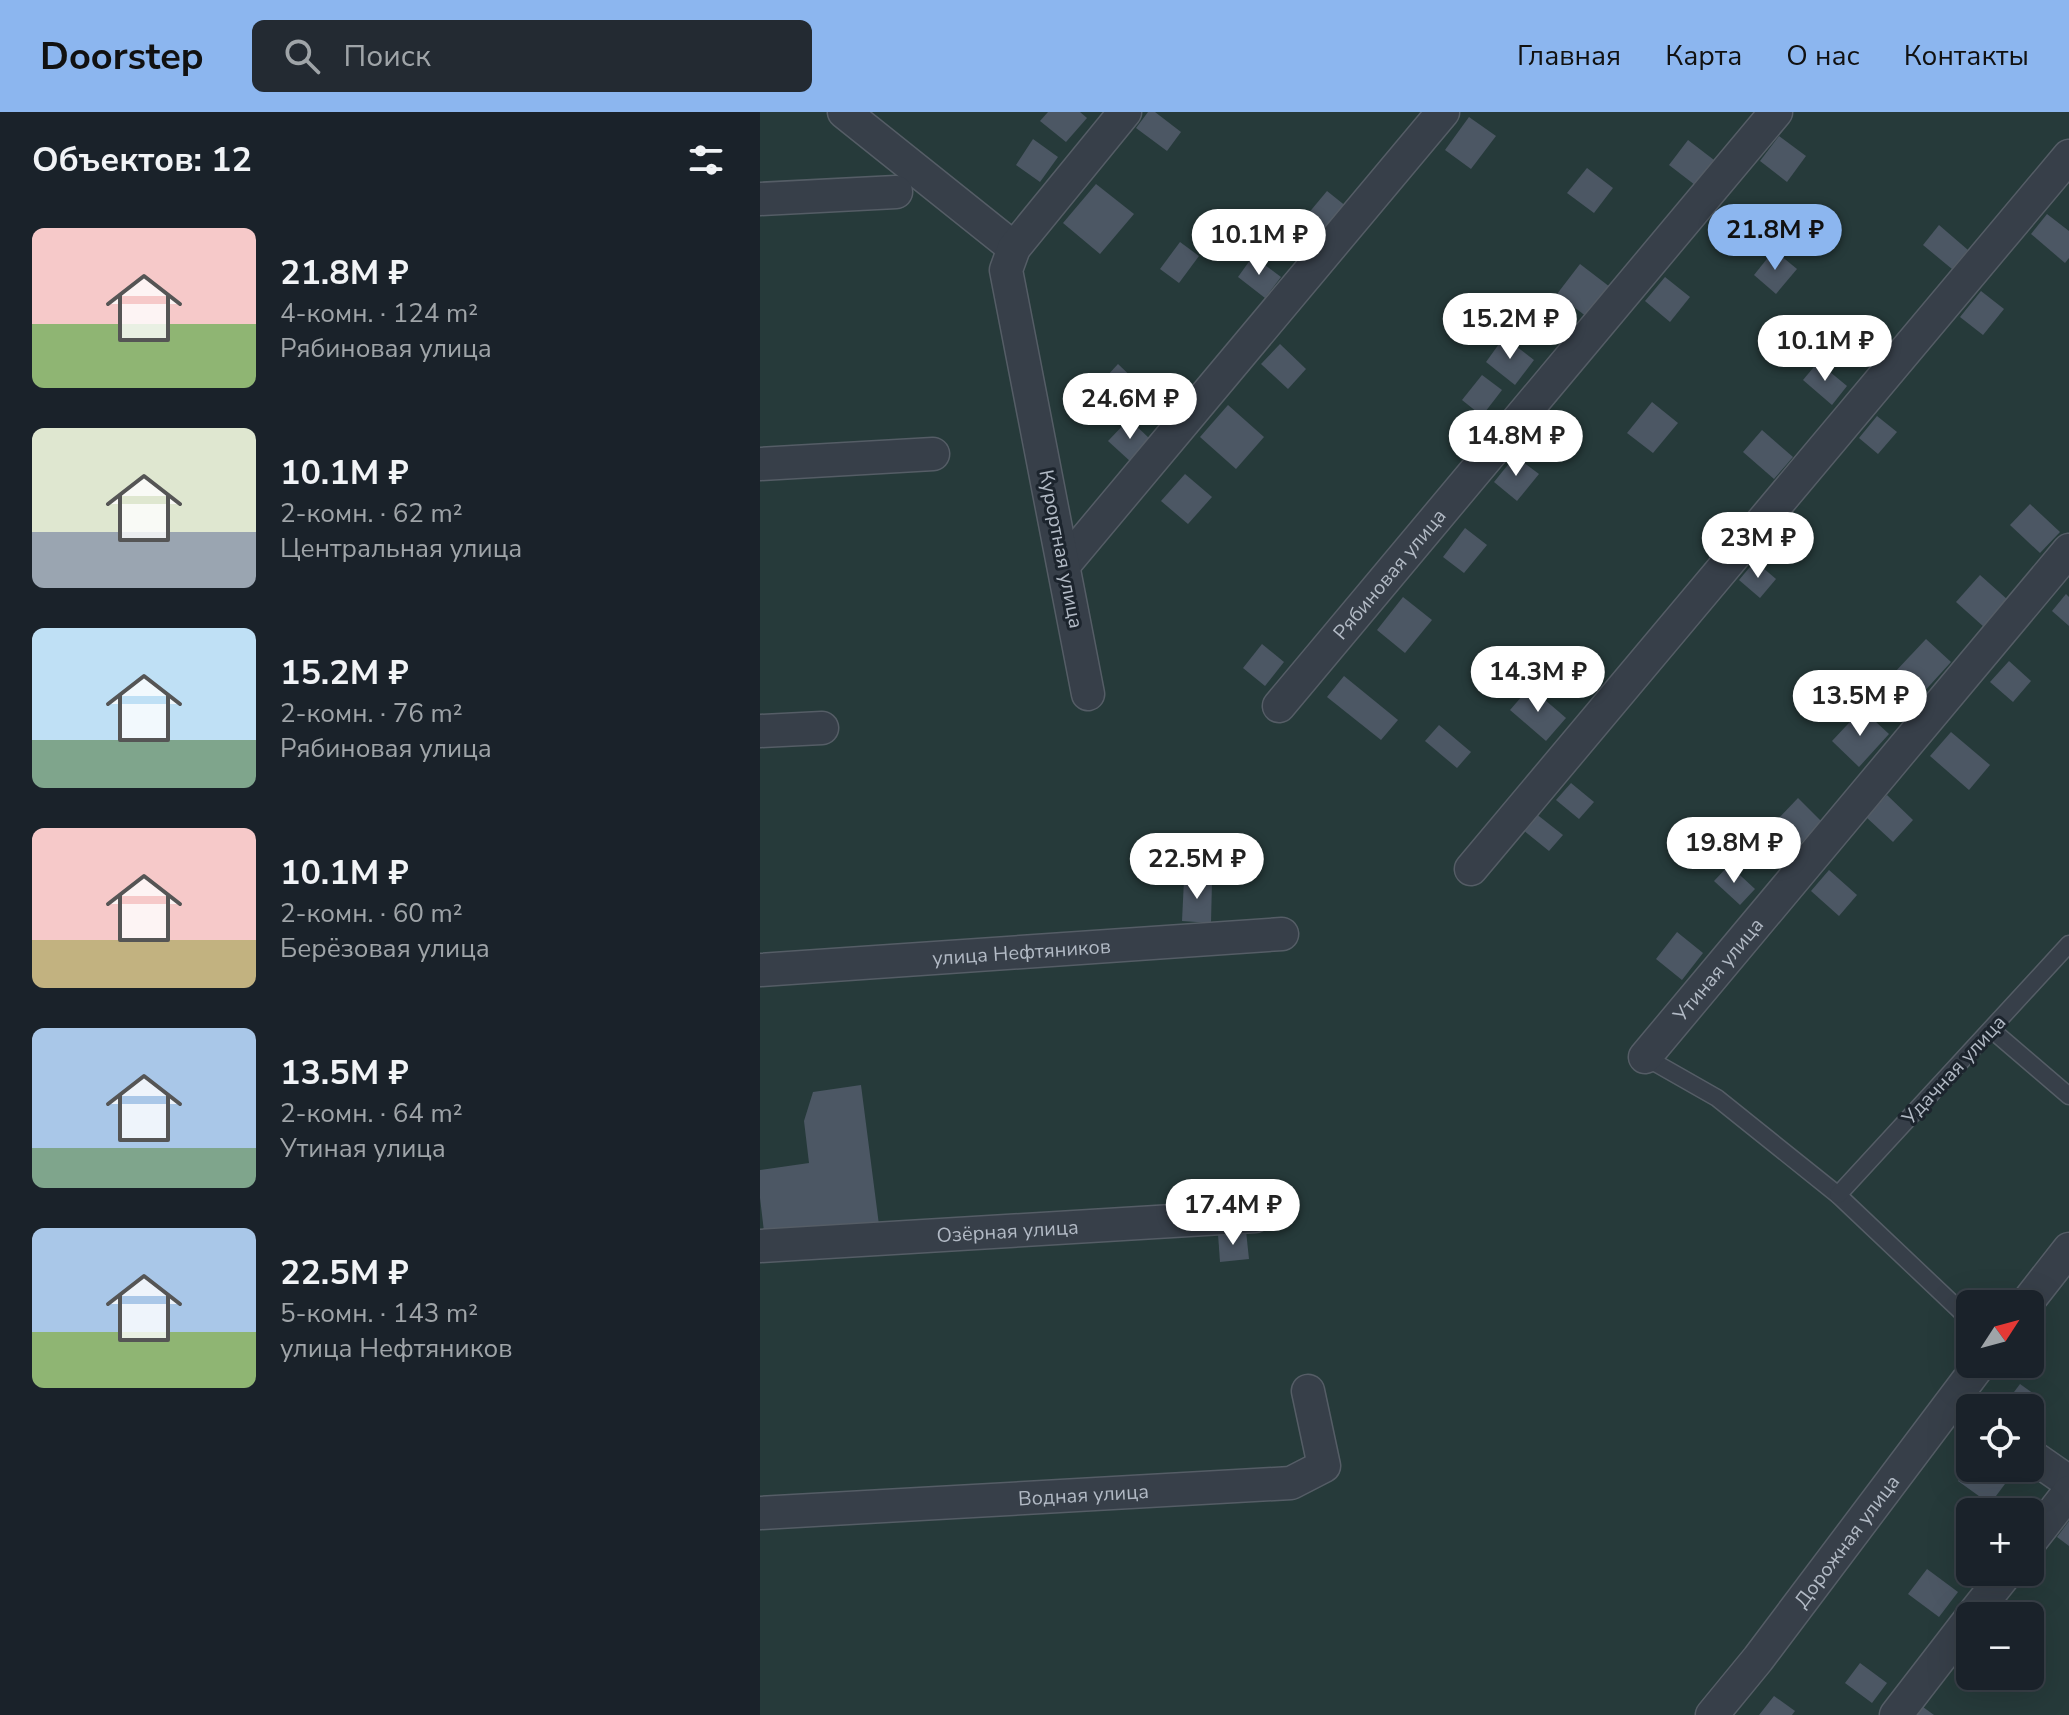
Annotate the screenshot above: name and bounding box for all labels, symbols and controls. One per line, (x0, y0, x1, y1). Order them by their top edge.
search box (252, 20, 812, 92)
text: Doorstep (40, 31, 204, 82)
icon: search (280, 34, 324, 78)
text: Поиск (344, 36, 431, 77)
text: Главная (1517, 37, 1621, 75)
text: Карта (1665, 37, 1742, 75)
text: О нас (1786, 37, 1860, 75)
text: Контакты (1904, 37, 2029, 75)
text: Объектов: 12 (32, 137, 252, 183)
icon: filters (684, 138, 728, 182)
pin: 21.8M ₽ (1701, 204, 1849, 272)
pin: 10.1M ₽ (1185, 209, 1333, 277)
text: 21.8M ₽ (1726, 212, 1824, 247)
text: 10.1M ₽ (1210, 217, 1308, 252)
text: 21.8M ₽ (280, 250, 409, 296)
icon: home (96, 260, 192, 356)
pin: 15.2M ₽ (1436, 293, 1584, 361)
text: 4-комн. · 124 m² (280, 296, 478, 331)
text: 15.2M ₽ (1461, 301, 1559, 336)
pin: 10.1M ₽ (1751, 315, 1899, 383)
text: 10.1M ₽ (1776, 323, 1874, 358)
text: Рябиновая улица (280, 331, 492, 366)
pin: 24.6M ₽ (1056, 373, 1204, 441)
text: 24.6M ₽ (1081, 381, 1179, 416)
pin: 14.8M ₽ (1442, 410, 1590, 478)
text: 14.8M ₽ (1467, 418, 1565, 453)
text: 10.1M ₽ (280, 450, 409, 496)
icon: home (96, 460, 192, 556)
street label: Курортная улица (1032, 467, 1090, 631)
text: 2-комн. · 62 m² (280, 496, 463, 531)
street label: Рябиновая улица (1327, 503, 1452, 645)
pin: 23M ₽ (1702, 512, 1814, 580)
text: 23M ₽ (1720, 520, 1796, 555)
text: Центральная улица (280, 531, 522, 566)
pin: 14.3M ₽ (1464, 646, 1612, 714)
text: 15.2M ₽ (280, 650, 409, 696)
text: 14.3M ₽ (1489, 654, 1587, 689)
icon: home (96, 660, 192, 756)
pin: 13.5M ₽ (1786, 670, 1934, 738)
text: 13.5M ₽ (1811, 678, 1909, 713)
text: 2-комн. · 76 m² (280, 696, 463, 731)
text: Рябиновая улица (280, 731, 492, 766)
pin: 19.8M ₽ (1660, 817, 1808, 885)
text: 19.8M ₽ (1685, 825, 1783, 860)
pin: 22.5M ₽ (1123, 833, 1271, 901)
text: 22.5M ₽ (1148, 841, 1246, 876)
text: 10.1M ₽ (280, 850, 409, 896)
icon: home (96, 860, 192, 956)
text: 2-комн. · 60 m² (280, 896, 463, 931)
street label: Утиная улица (1666, 912, 1769, 1028)
text: Берёзовая улица (280, 931, 490, 966)
street label: улица Нефтяников (931, 932, 1112, 972)
street label: Удачная улица (1895, 1009, 2012, 1131)
text: 13.5M ₽ (280, 1050, 409, 1096)
icon: home (96, 1060, 192, 1156)
text: 2-комн. · 64 m² (280, 1096, 463, 1131)
text: Утиная улица (280, 1131, 446, 1166)
pin: 17.4M ₽ (1159, 1179, 1307, 1247)
text: 17.4M ₽ (1184, 1187, 1282, 1222)
street label: Озёрная улица (936, 1213, 1079, 1249)
text: 22.5M ₽ (280, 1250, 409, 1296)
icon: home (96, 1260, 192, 1356)
north arrow (1956, 1290, 2044, 1378)
map controls (1956, 1290, 2044, 1690)
text: 5-комн. · 143 m² (280, 1296, 478, 1331)
text: улица Нефтяников (280, 1331, 512, 1366)
button: locate (1956, 1394, 2044, 1482)
street label: Дорожная улица (1788, 1469, 1906, 1613)
street label: Водная улица (1017, 1478, 1150, 1512)
button: + (1956, 1498, 2044, 1586)
button: − (1956, 1602, 2044, 1690)

